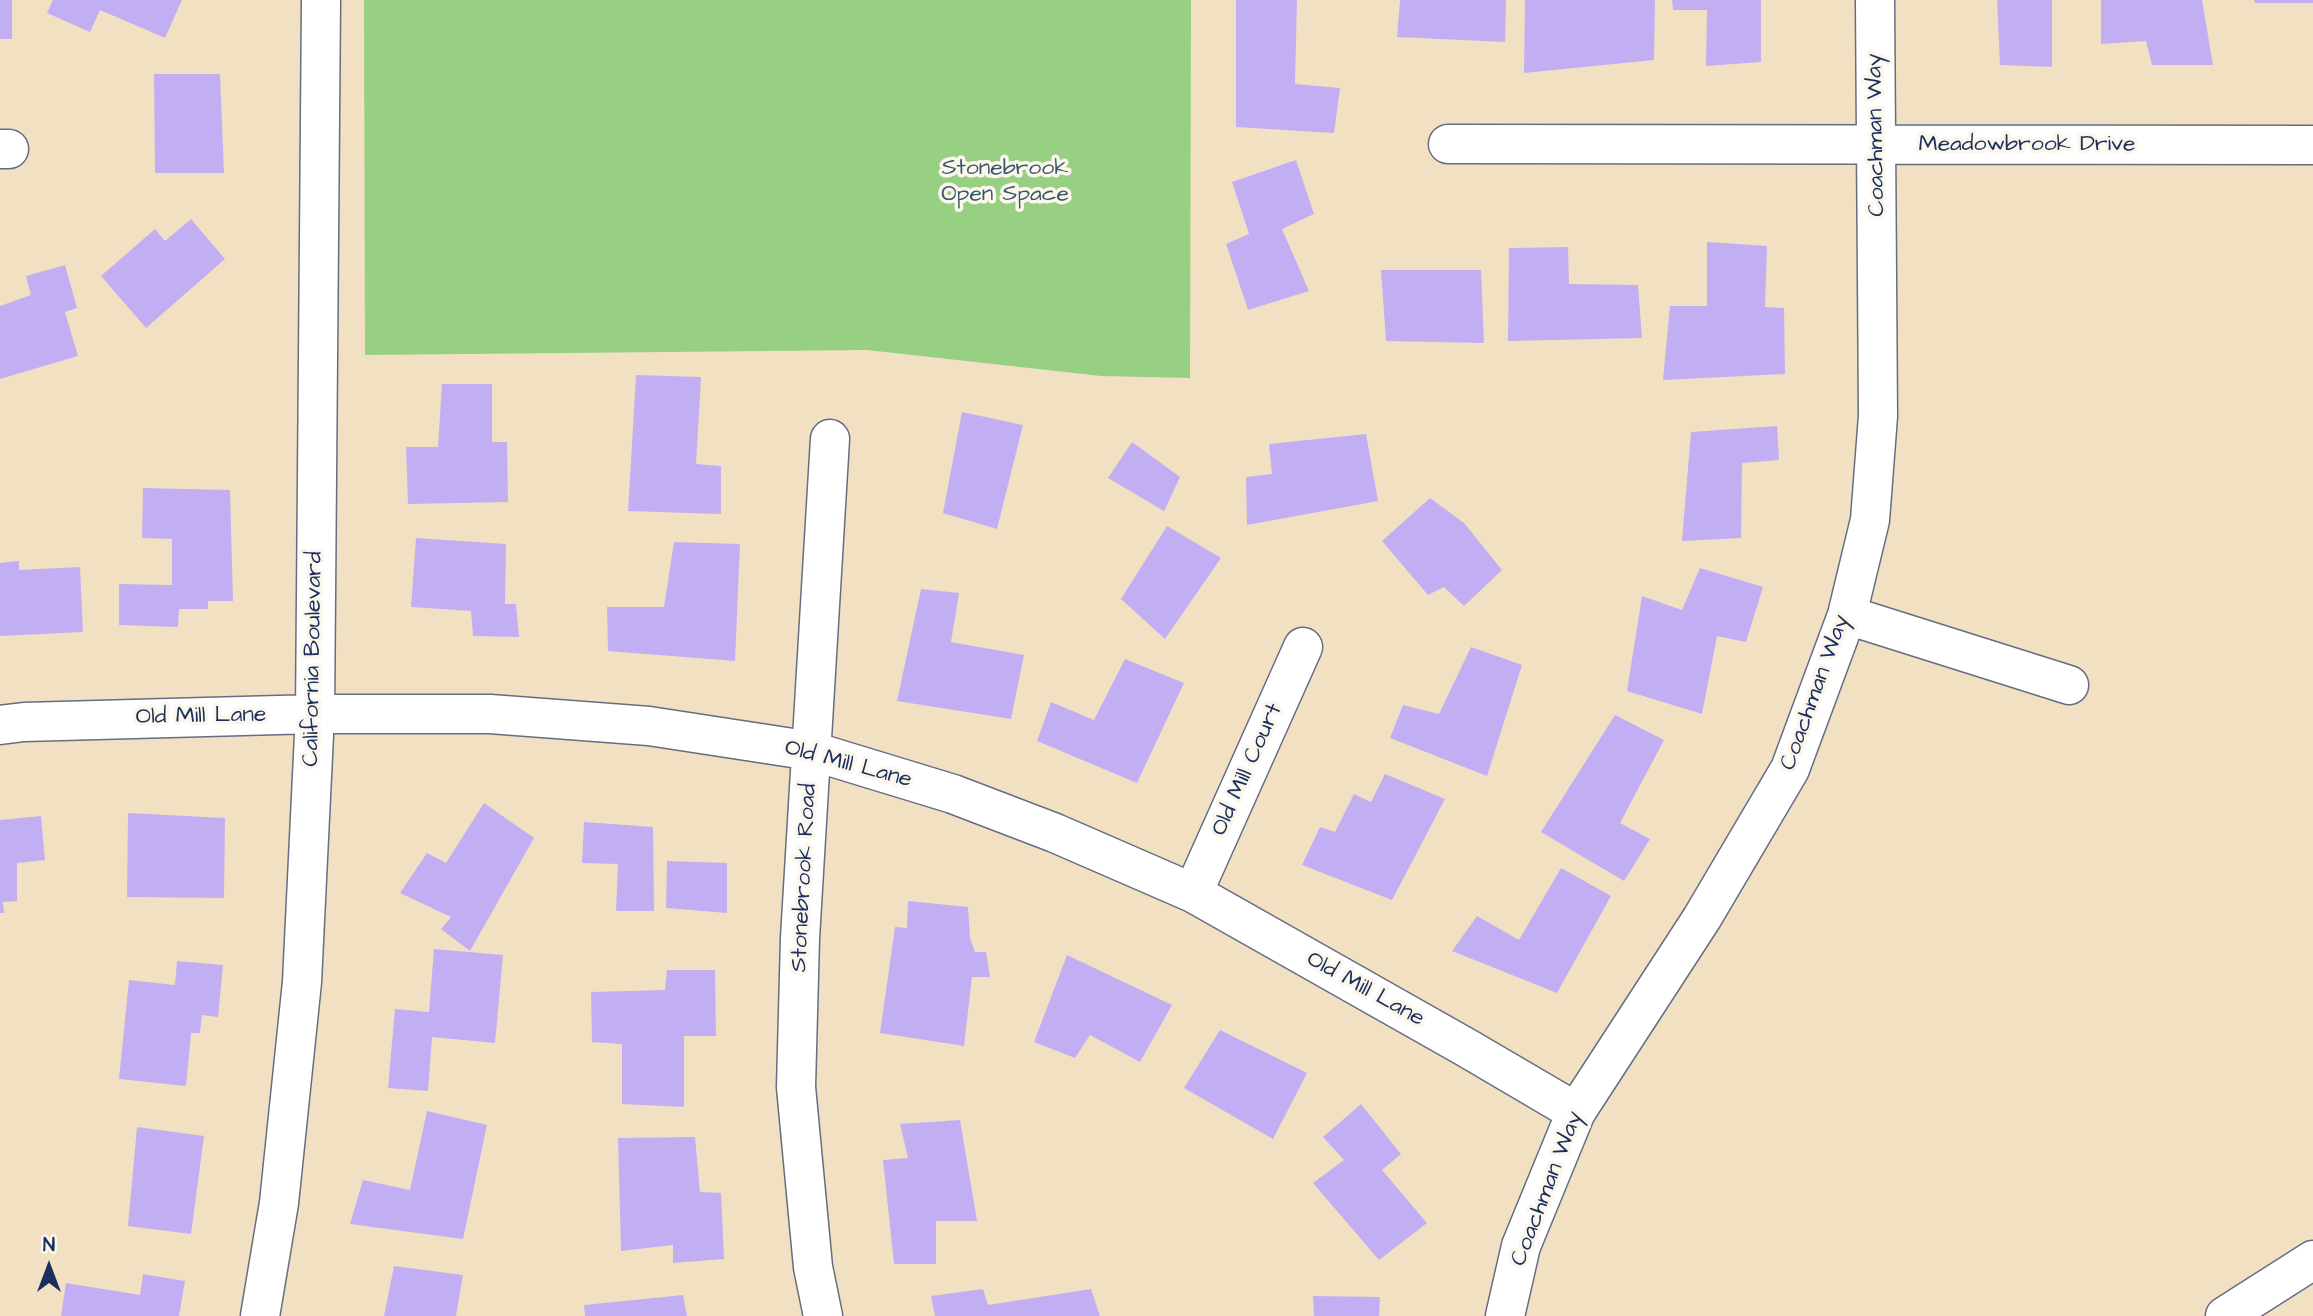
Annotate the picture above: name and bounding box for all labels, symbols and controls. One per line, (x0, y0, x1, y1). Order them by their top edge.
street label: Coachman Way (1862, 53, 1892, 217)
street label: Meadowbrook Drive (1919, 131, 2135, 159)
park label: Stonebrook Open Space (941, 155, 1069, 209)
street label: California Boulevard (298, 551, 330, 767)
street label: Coachman Way (1775, 612, 1857, 774)
street label: Old Mill Court (1207, 700, 1289, 840)
street label: Old Mill Lane (135, 702, 267, 732)
street label: Old Mill Lane (781, 735, 915, 795)
street label: Stonebrook Road (786, 783, 824, 973)
street label: Old Mill Lane (1301, 946, 1429, 1034)
street label: Coachman Way (1506, 1108, 1590, 1270)
north arrow (14, 1232, 84, 1302)
text: N (43, 1232, 55, 1259)

